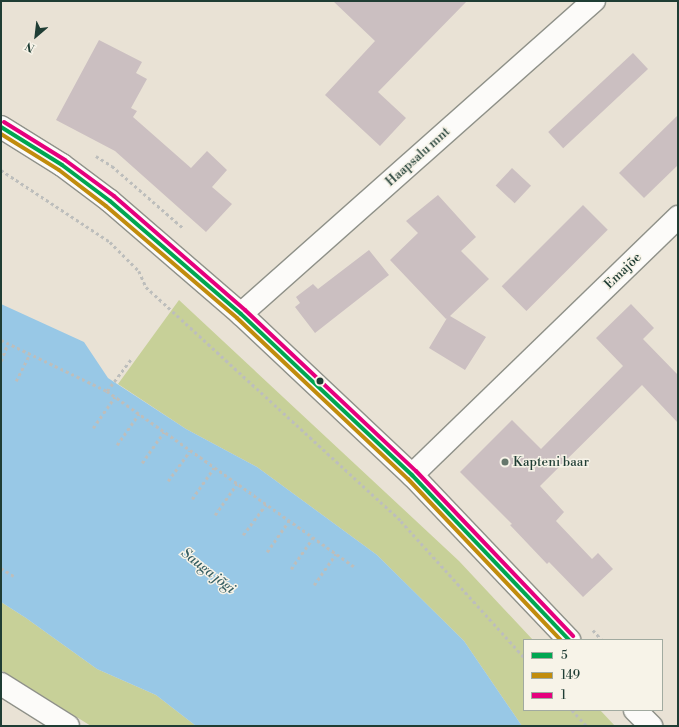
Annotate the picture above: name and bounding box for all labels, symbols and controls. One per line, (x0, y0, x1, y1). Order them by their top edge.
north arrow (16, 16, 56, 56)
text: N (23, 38, 38, 55)
street label: Haapsalu mnt (383, 124, 453, 190)
street label: Emajõe (601, 250, 645, 292)
unlabelled marker (315, 376, 325, 386)
place label: Kapteni baar (513, 454, 589, 470)
marker: Kapteni baar (500, 457, 510, 467)
water label: Sauga jõgi (177, 545, 239, 597)
legend (523, 639, 663, 711)
text: 5 (561, 648, 568, 663)
text: 149 (561, 668, 580, 683)
text: 1 (561, 688, 566, 703)

